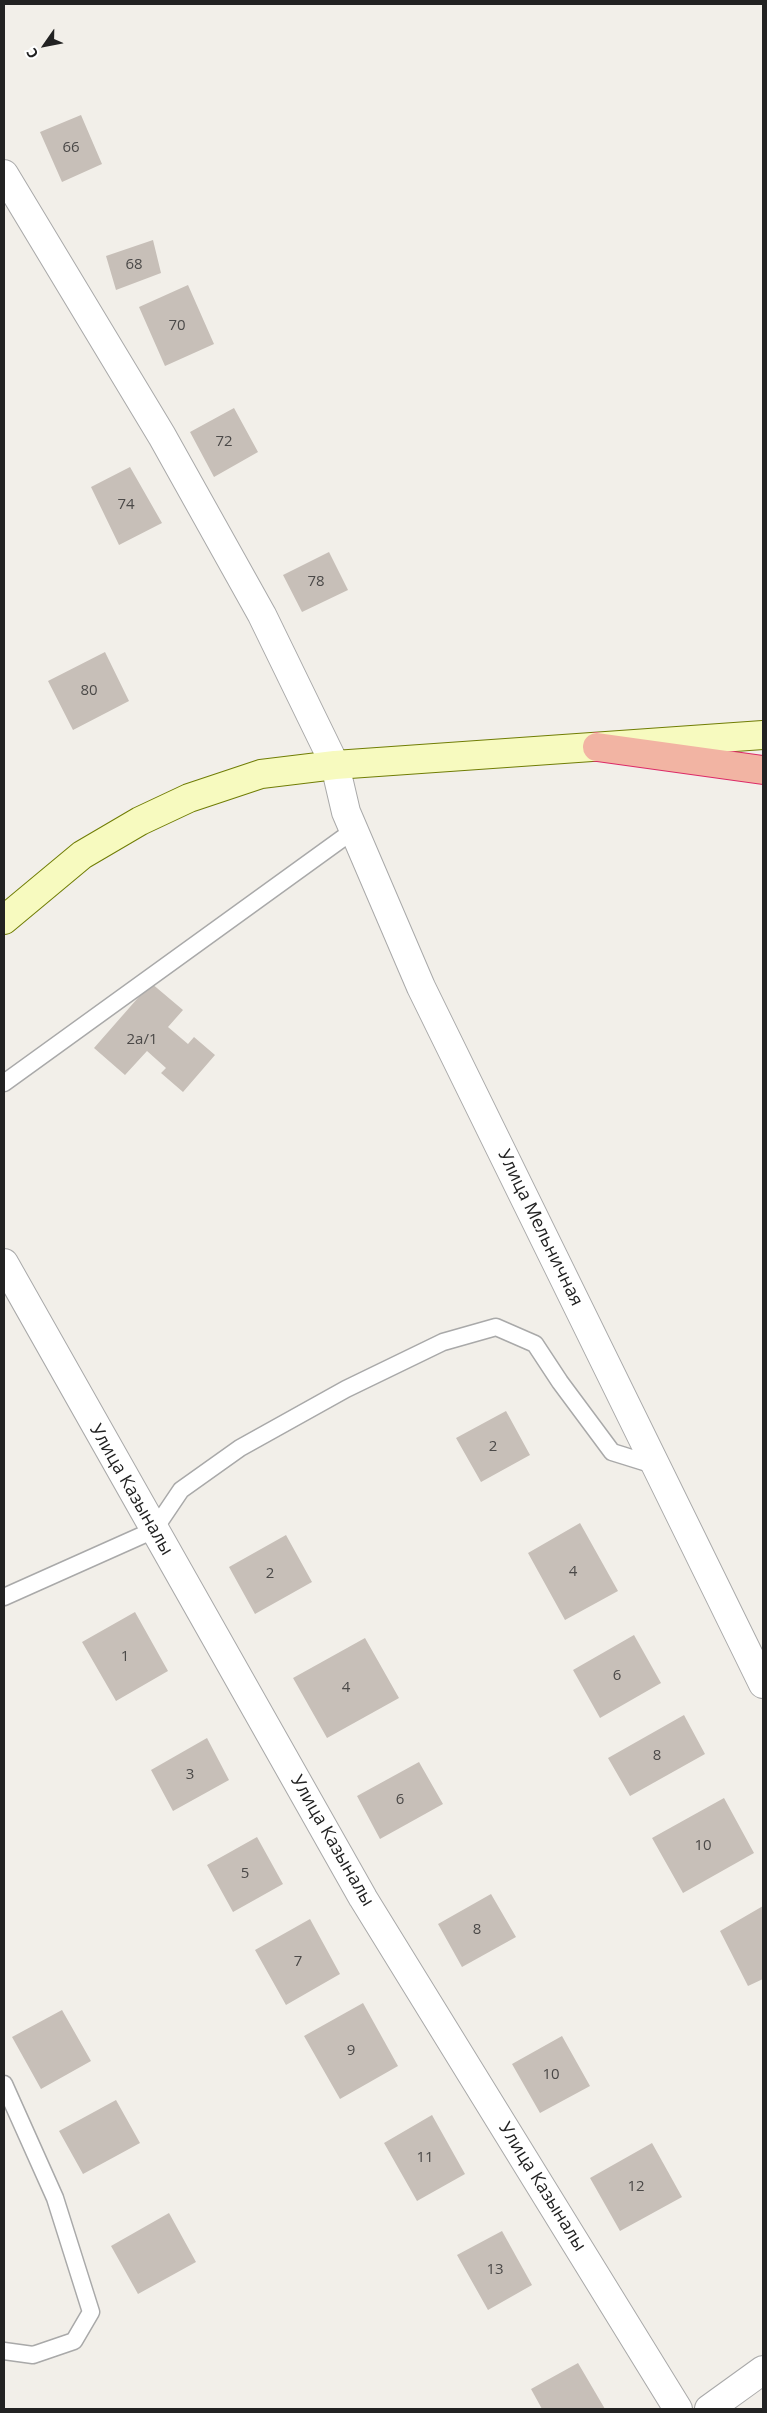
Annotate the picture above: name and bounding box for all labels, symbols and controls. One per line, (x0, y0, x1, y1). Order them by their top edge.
north arrow (20, 20, 70, 70)
text: С (22, 45, 42, 62)
house number: 66 (62, 139, 80, 157)
house number: 68 (125, 256, 143, 274)
house number: 70 (168, 317, 186, 335)
house number: 72 (215, 433, 233, 451)
house number: 74 (117, 496, 135, 514)
house number: 78 (307, 573, 325, 591)
house number: 80 (80, 682, 98, 700)
house number: 2а/1 (127, 1031, 157, 1049)
street label: Улица Мельничная (493, 1146, 587, 1310)
street label: Улица Казыналы (85, 1421, 177, 1559)
house number: 2 (489, 1438, 497, 1456)
house number: 4 (569, 1563, 577, 1581)
house number: 2 (266, 1565, 274, 1583)
house number: 1 (121, 1648, 129, 1666)
house number: 6 (613, 1667, 621, 1685)
house number: 4 (342, 1679, 350, 1697)
house number: 8 (653, 1747, 661, 1765)
house number: 3 (186, 1766, 194, 1784)
street label: Улица Казыналы (286, 1772, 378, 1910)
house number: 6 (396, 1791, 404, 1809)
house number: 10 (694, 1837, 712, 1855)
house number: 5 (241, 1865, 249, 1883)
house number: 8 (473, 1921, 481, 1939)
house number: 7 (294, 1953, 302, 1971)
house number: 9 (347, 2042, 355, 2060)
house number: 10 (542, 2066, 560, 2084)
street label: Улица Казыналы (494, 2119, 590, 2255)
house number: 11 (416, 2149, 434, 2167)
house number: 12 (627, 2178, 645, 2196)
house number: 13 (486, 2261, 504, 2279)

